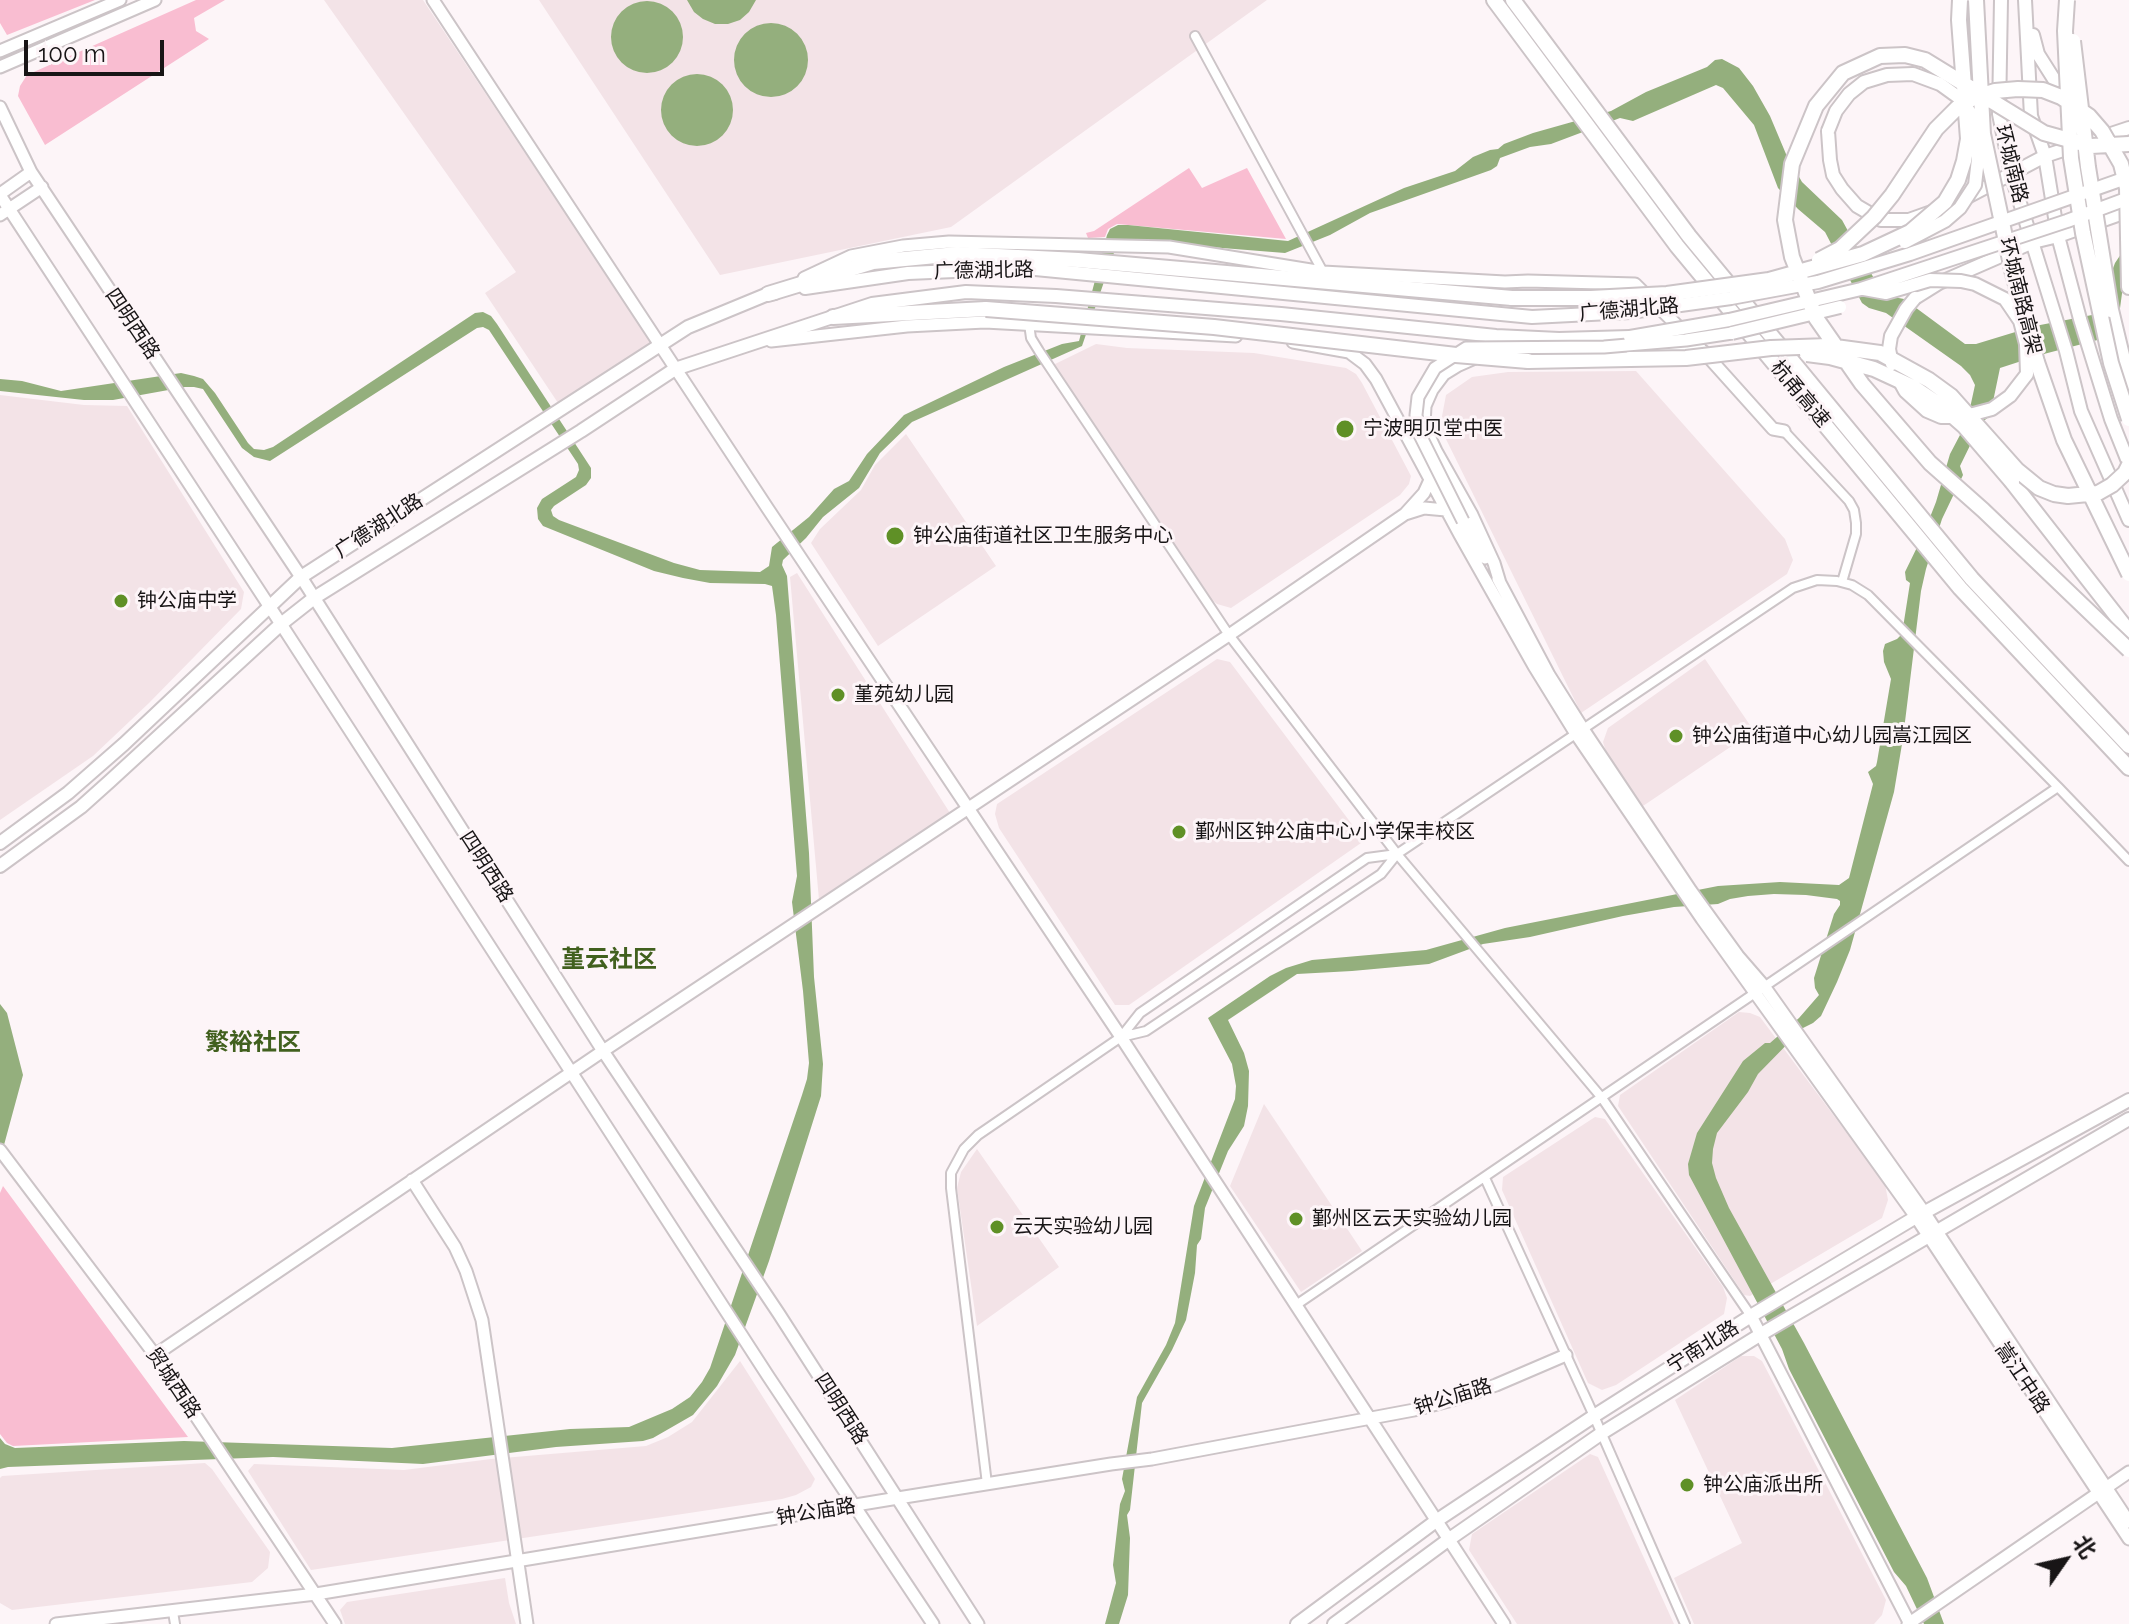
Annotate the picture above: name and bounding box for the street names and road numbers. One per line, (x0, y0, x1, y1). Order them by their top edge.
street label: 环城南路 (1990, 122, 2032, 206)
street label: 环城南路高架 (1994, 235, 2046, 357)
street label: 广德湖北路 (934, 258, 1034, 284)
street label: 四明西路 (100, 284, 164, 364)
street label: 广德湖北路 (1578, 294, 1680, 326)
street label: 杭甬高速 (1765, 356, 1835, 432)
street label: 广德湖北路 (331, 489, 427, 563)
street label: 四明西路 (454, 827, 518, 907)
street label: 宁南北路 (1663, 1316, 1743, 1378)
street label: 嵩江中路 (1990, 1338, 2054, 1418)
street label: 贸城西路 (141, 1343, 205, 1423)
street label: 四明西路 (809, 1369, 873, 1449)
street label: 钟公庙路 (1411, 1374, 1495, 1420)
street label: 钟公庙路 (775, 1494, 857, 1530)

